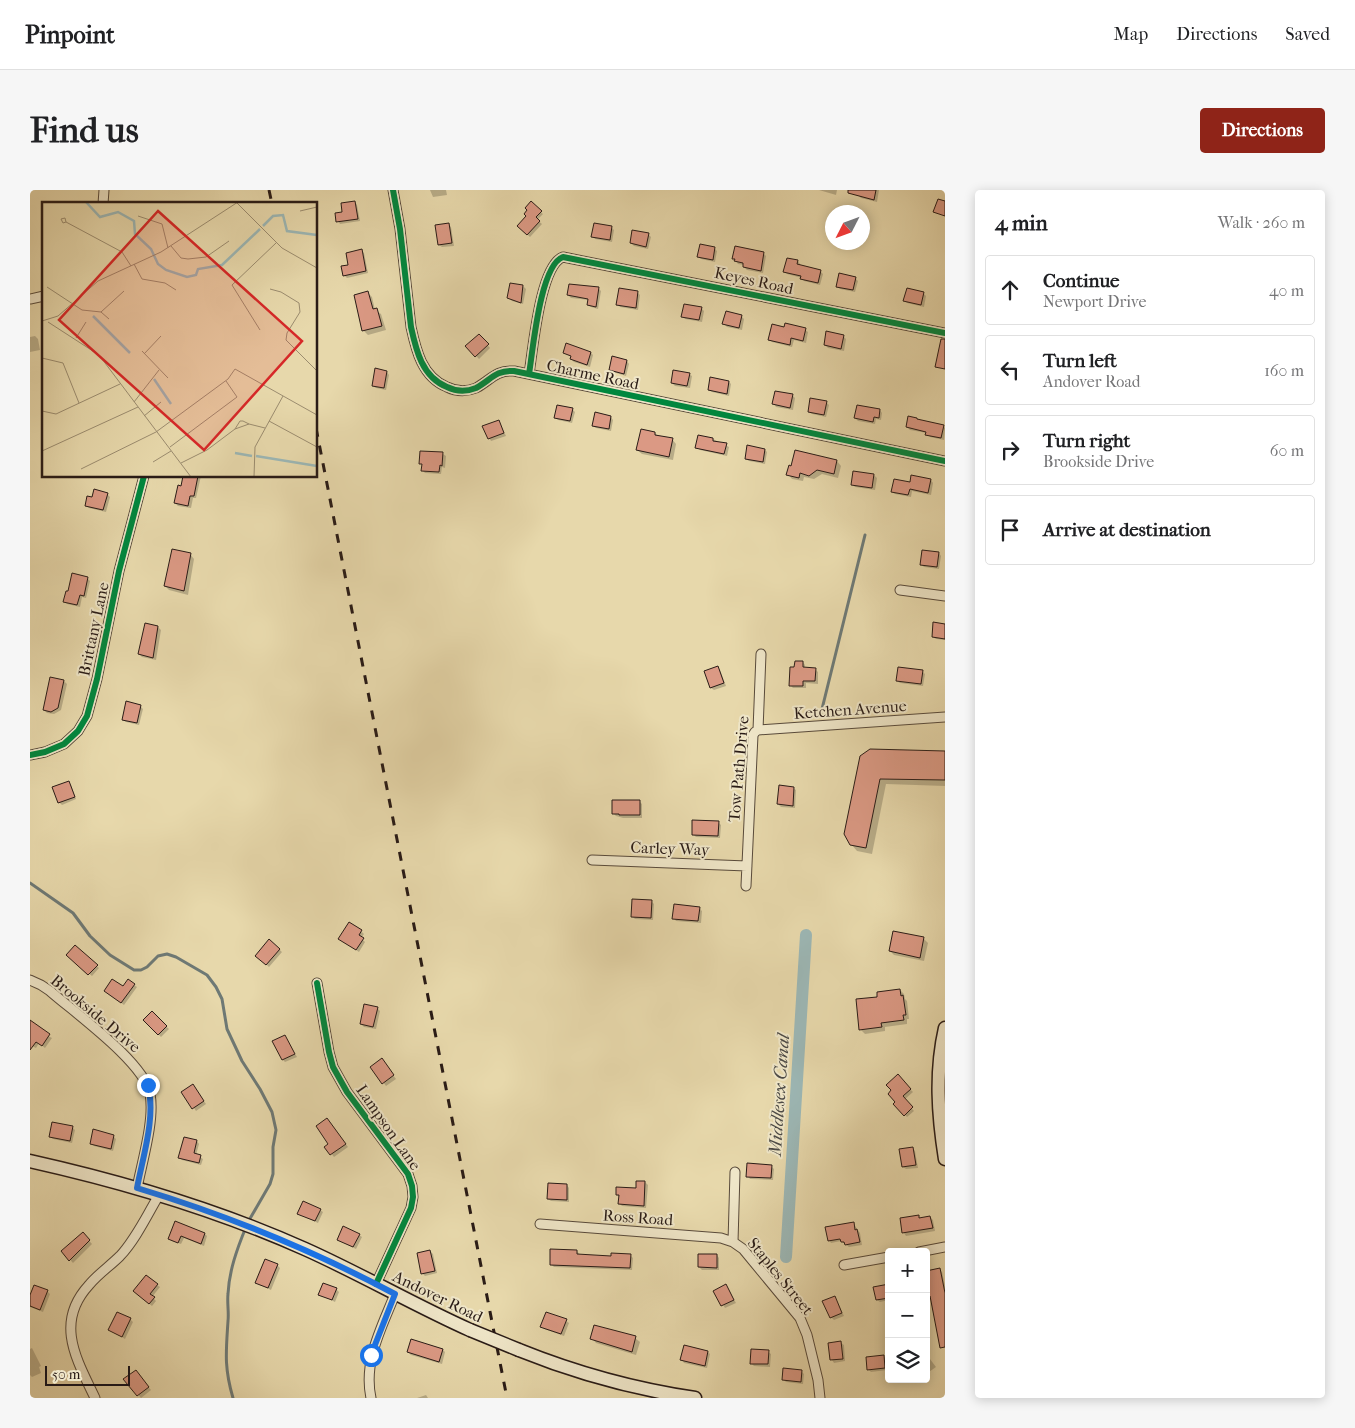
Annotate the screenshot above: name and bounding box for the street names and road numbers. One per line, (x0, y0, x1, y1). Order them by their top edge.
street label: Keyes Road (713, 263, 795, 298)
street label: Charme Road (545, 355, 641, 394)
street label: Brittany Lane (74, 580, 113, 678)
street label: Ketchen Avenue (793, 696, 907, 723)
street label: Tow Path Drive (724, 715, 753, 823)
street label: Carley Way (630, 838, 710, 859)
street label: Brookside Drive (47, 970, 144, 1056)
street label: Lampson Lane (352, 1081, 425, 1174)
street label: Ross Road (602, 1206, 674, 1229)
street label: Staples Street (744, 1234, 818, 1319)
street label: Andover Road (389, 1266, 486, 1327)

